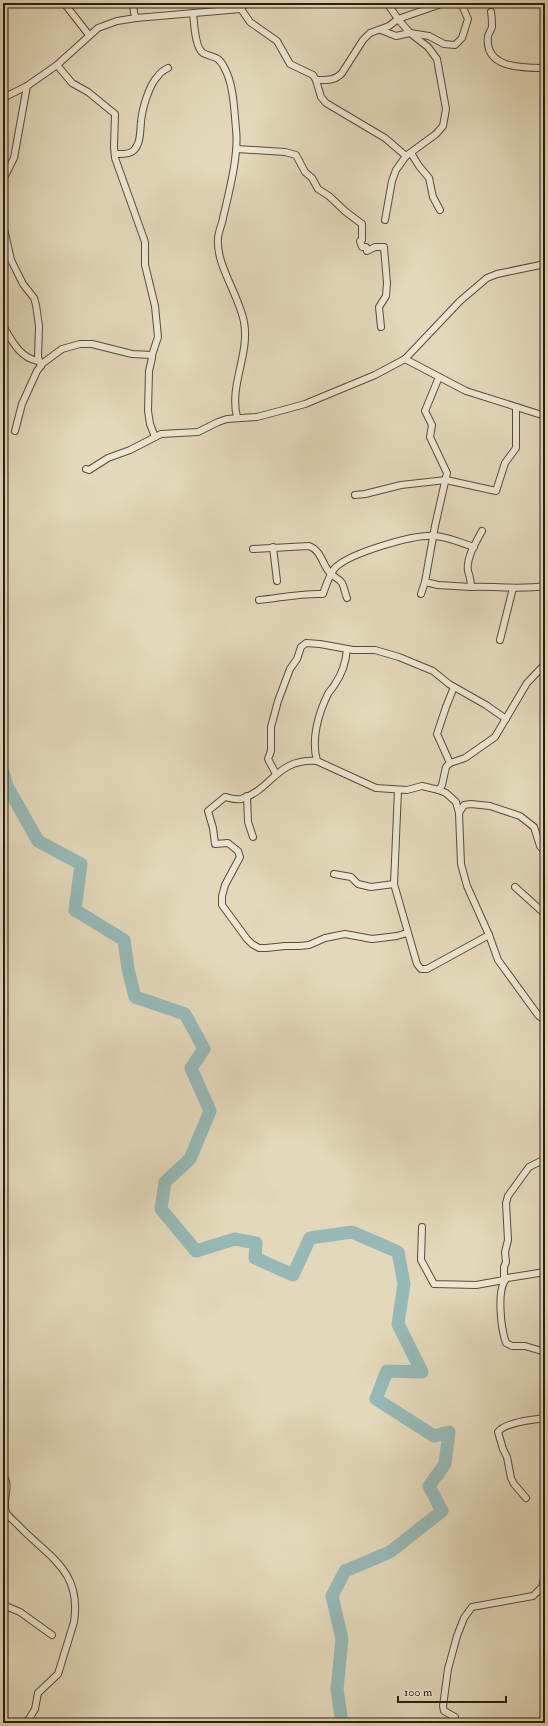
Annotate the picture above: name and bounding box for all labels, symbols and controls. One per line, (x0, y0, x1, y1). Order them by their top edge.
scale bar (398, 1678, 506, 1704)
text: 100 m (404, 1685, 433, 1700)

